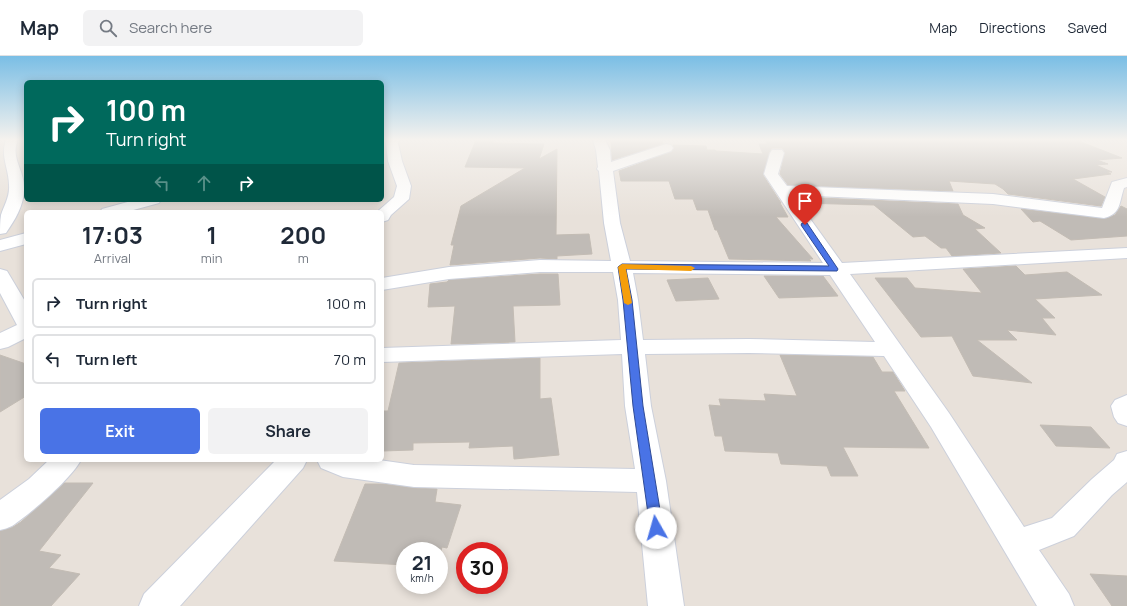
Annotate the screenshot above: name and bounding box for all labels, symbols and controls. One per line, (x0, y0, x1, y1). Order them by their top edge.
search box (83, 10, 363, 46)
text: Map (20, 15, 59, 41)
icon: search (97, 17, 119, 39)
text: Search here (129, 17, 212, 38)
text: Map (929, 18, 957, 37)
text: Directions (979, 18, 1046, 37)
text: Saved (1068, 18, 1107, 37)
text: 100 m (106, 91, 186, 129)
icon: right (40, 96, 92, 148)
text: Turn right (106, 127, 187, 151)
icon: left (151, 172, 173, 194)
icon: ahead (193, 172, 215, 194)
icon: right (235, 172, 257, 194)
pin (788, 184, 822, 225)
icon: arrive (794, 190, 816, 212)
text: 17:03 (82, 218, 143, 251)
text: 1 (206, 218, 217, 251)
text: 200 (280, 218, 326, 251)
text: Arrival (94, 249, 131, 267)
text: min (201, 249, 223, 267)
text: m (298, 249, 309, 267)
icon: right (42, 292, 64, 314)
text: Turn right (76, 293, 147, 314)
text: 100 m (326, 293, 366, 314)
icon: left (42, 348, 64, 370)
text: Turn left (76, 349, 138, 370)
text: 70 m (334, 349, 366, 370)
button: Exit (40, 408, 200, 454)
button: Share (208, 408, 368, 454)
position arrow (635, 507, 677, 549)
speed limit sign: 30 (456, 542, 508, 594)
text: 21 (412, 549, 432, 576)
text: km/h (410, 571, 434, 585)

